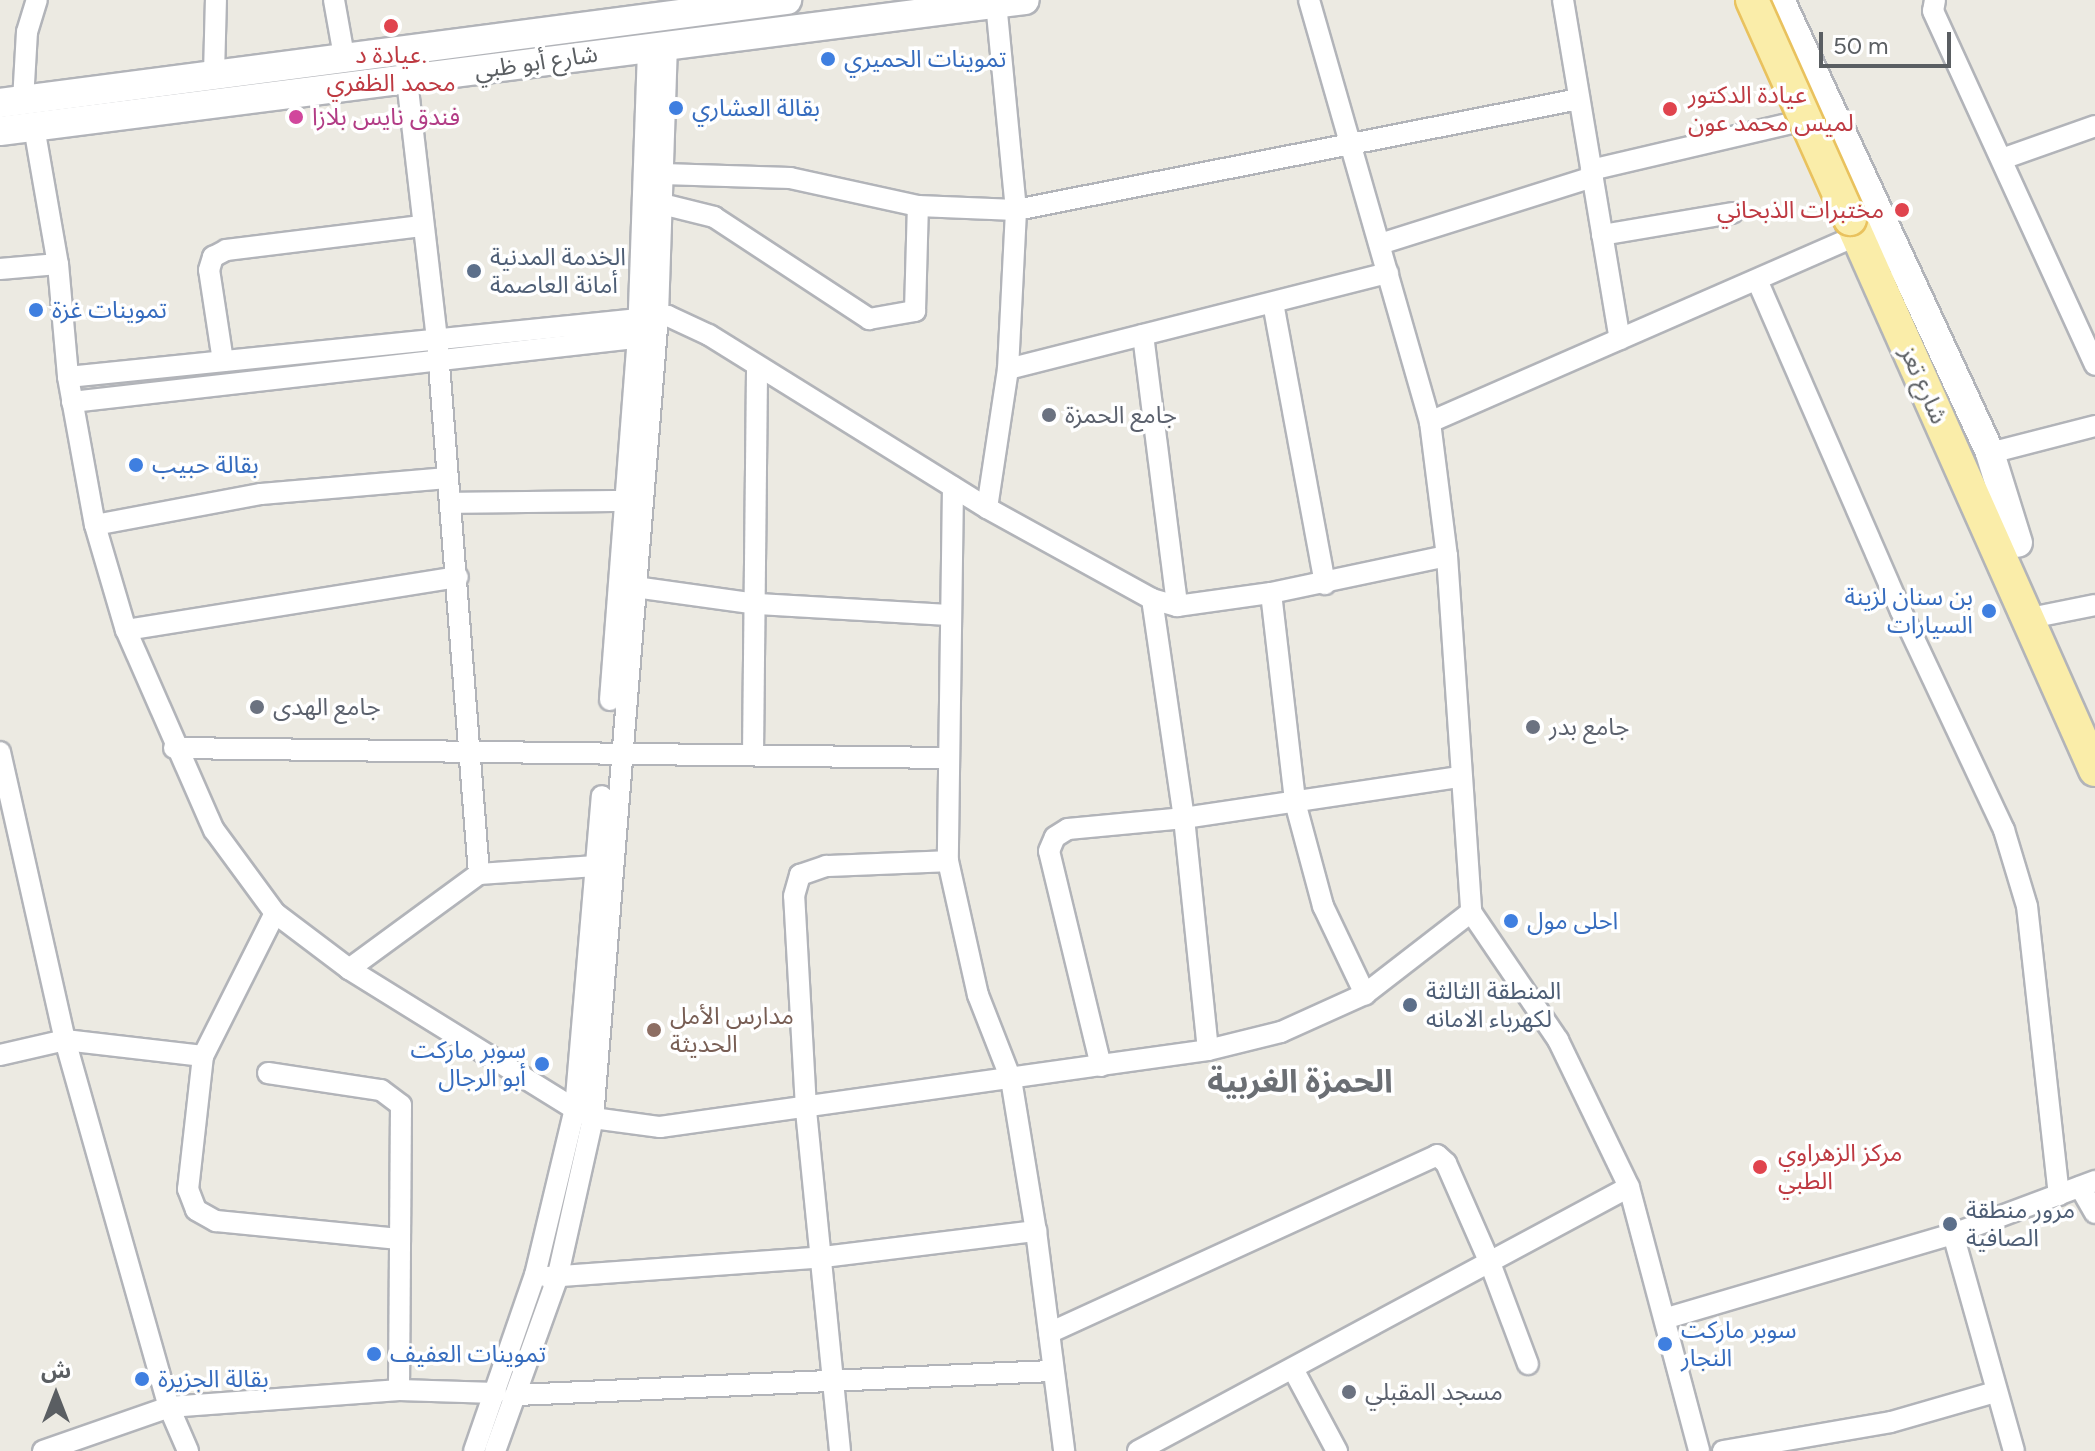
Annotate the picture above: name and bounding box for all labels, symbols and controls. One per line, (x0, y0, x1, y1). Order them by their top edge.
marker: عيادة د. محمد الظفري (380, 15, 402, 37)
scale bar (1823, 16, 1955, 66)
text: 50 m (1833, 31, 1889, 60)
street label: شارع أبو ظبي (473, 39, 599, 85)
place label: عيادة د. محمد الظفري (326, 41, 456, 97)
place label: تموينات الحميري (844, 45, 1006, 73)
marker: تموينات الحميري (819, 50, 837, 68)
place label: عيادة الدكتور لميس محمد عون (1688, 81, 1854, 137)
place label: بقالة العشاري (692, 94, 820, 122)
marker: عيادة الدكتور لميس محمد عون (1659, 98, 1681, 120)
marker: بقالة العشاري (667, 99, 685, 117)
place label: فندق نايس بلازا (312, 103, 460, 131)
marker: فندق نايس بلازا (287, 108, 305, 126)
place label: مختبرات الذبحاني (1717, 196, 1884, 224)
marker: مختبرات الذبحاني (1891, 199, 1913, 221)
place label: الخدمة المدنية أمانة العاصمة (490, 243, 626, 299)
marker: الخدمة المدنية أمانة العاصمة (465, 262, 483, 280)
place label: تموينات غزة (52, 296, 167, 324)
marker: تموينات غزة (27, 301, 45, 319)
street label: شارع تعز (1894, 342, 1954, 428)
place label: جامع الحمزة (1065, 401, 1177, 429)
marker: جامع الحمزة (1040, 406, 1058, 424)
place label: بقالة حبيب (152, 451, 259, 479)
marker: بقالة حبيب (127, 456, 145, 474)
place label: بن سنان لزينة السيارات (1845, 583, 1973, 639)
marker: بن سنان لزينة السيارات (1980, 602, 1998, 620)
place label: جامع الهدى (273, 693, 381, 721)
marker: جامع الهدى (248, 698, 266, 716)
place label: جامع بدر (1549, 713, 1629, 741)
marker: جامع بدر (1524, 718, 1542, 736)
place label: احلى مول (1527, 907, 1618, 935)
marker: احلى مول (1502, 912, 1520, 930)
place label: المنطقة الثالثة لكهرباء الامانه (1426, 977, 1561, 1033)
marker: المنطقة الثالثة لكهرباء الامانه (1401, 996, 1419, 1014)
place label: مدارس الأمل الحديثة (670, 1002, 794, 1058)
marker: مدارس الأمل الحديثة (645, 1021, 663, 1039)
place label: سوبر ماركت أبو الرجال (410, 1036, 526, 1092)
marker: سوبر ماركت أبو الرجال (533, 1055, 551, 1073)
district label: الحمزة الغربية (1207, 1062, 1393, 1100)
place label: مركز الزهراوي الطبي (1778, 1139, 1902, 1195)
marker: مركز الزهراوي الطبي (1749, 1156, 1771, 1178)
place label: مرور منطقة الصافية (1966, 1196, 2075, 1252)
marker: مرور منطقة الصافية (1941, 1215, 1959, 1233)
place label: سوبر ماركت النجار (1681, 1316, 1797, 1372)
marker: سوبر ماركت النجار (1656, 1335, 1674, 1353)
place label: تموينات العفيف (390, 1340, 546, 1368)
marker: تموينات العفيف (365, 1345, 383, 1363)
north arrow (16, 1355, 96, 1435)
text: ش (41, 1357, 71, 1384)
place label: بقالة الجزيرة (158, 1365, 269, 1393)
marker: بقالة الجزيرة (133, 1370, 151, 1388)
place label: مسجد المقبلي (1365, 1378, 1503, 1406)
marker: مسجد المقبلي (1340, 1383, 1358, 1401)

